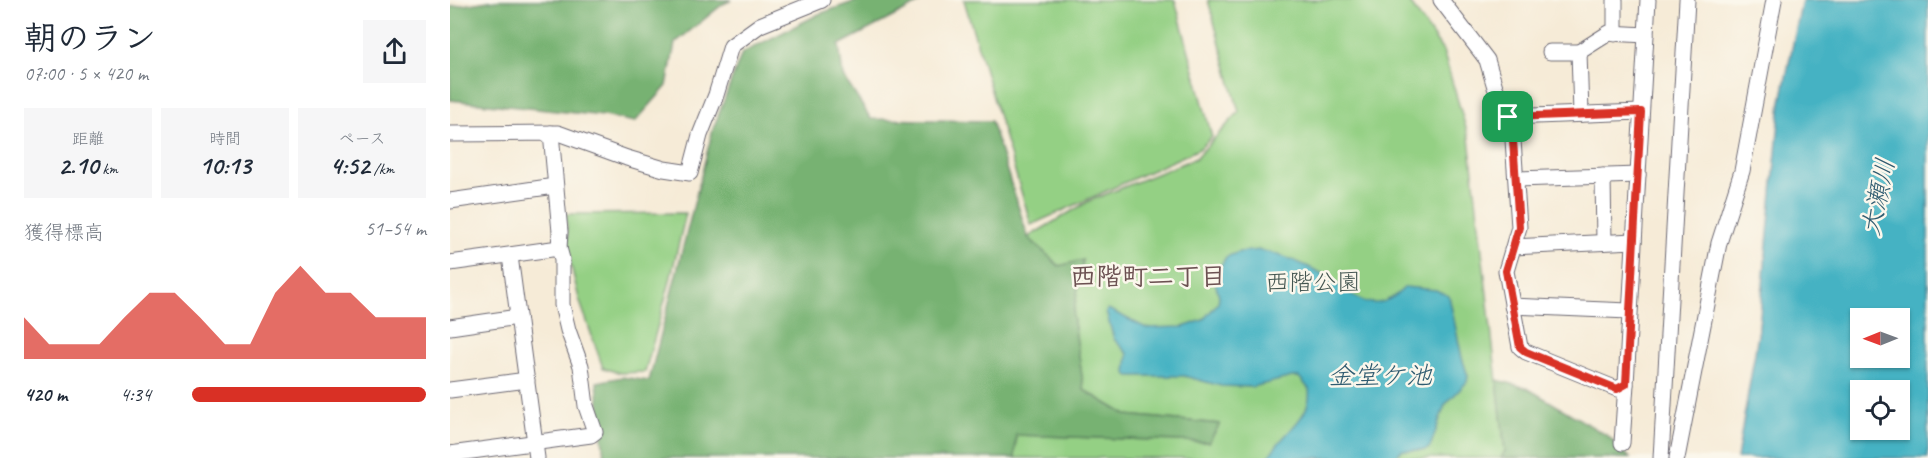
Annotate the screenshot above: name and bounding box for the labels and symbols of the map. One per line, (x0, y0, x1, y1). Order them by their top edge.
pin (1482, 91, 1533, 142)
water label: 大瀬川 (1854, 155, 1902, 239)
district label: 西階町二丁目 (1070, 260, 1226, 293)
park label: 西階公園 (1265, 267, 1361, 297)
north arrow (1850, 308, 1910, 368)
water label: 金堂ケ池 (1328, 359, 1433, 392)

